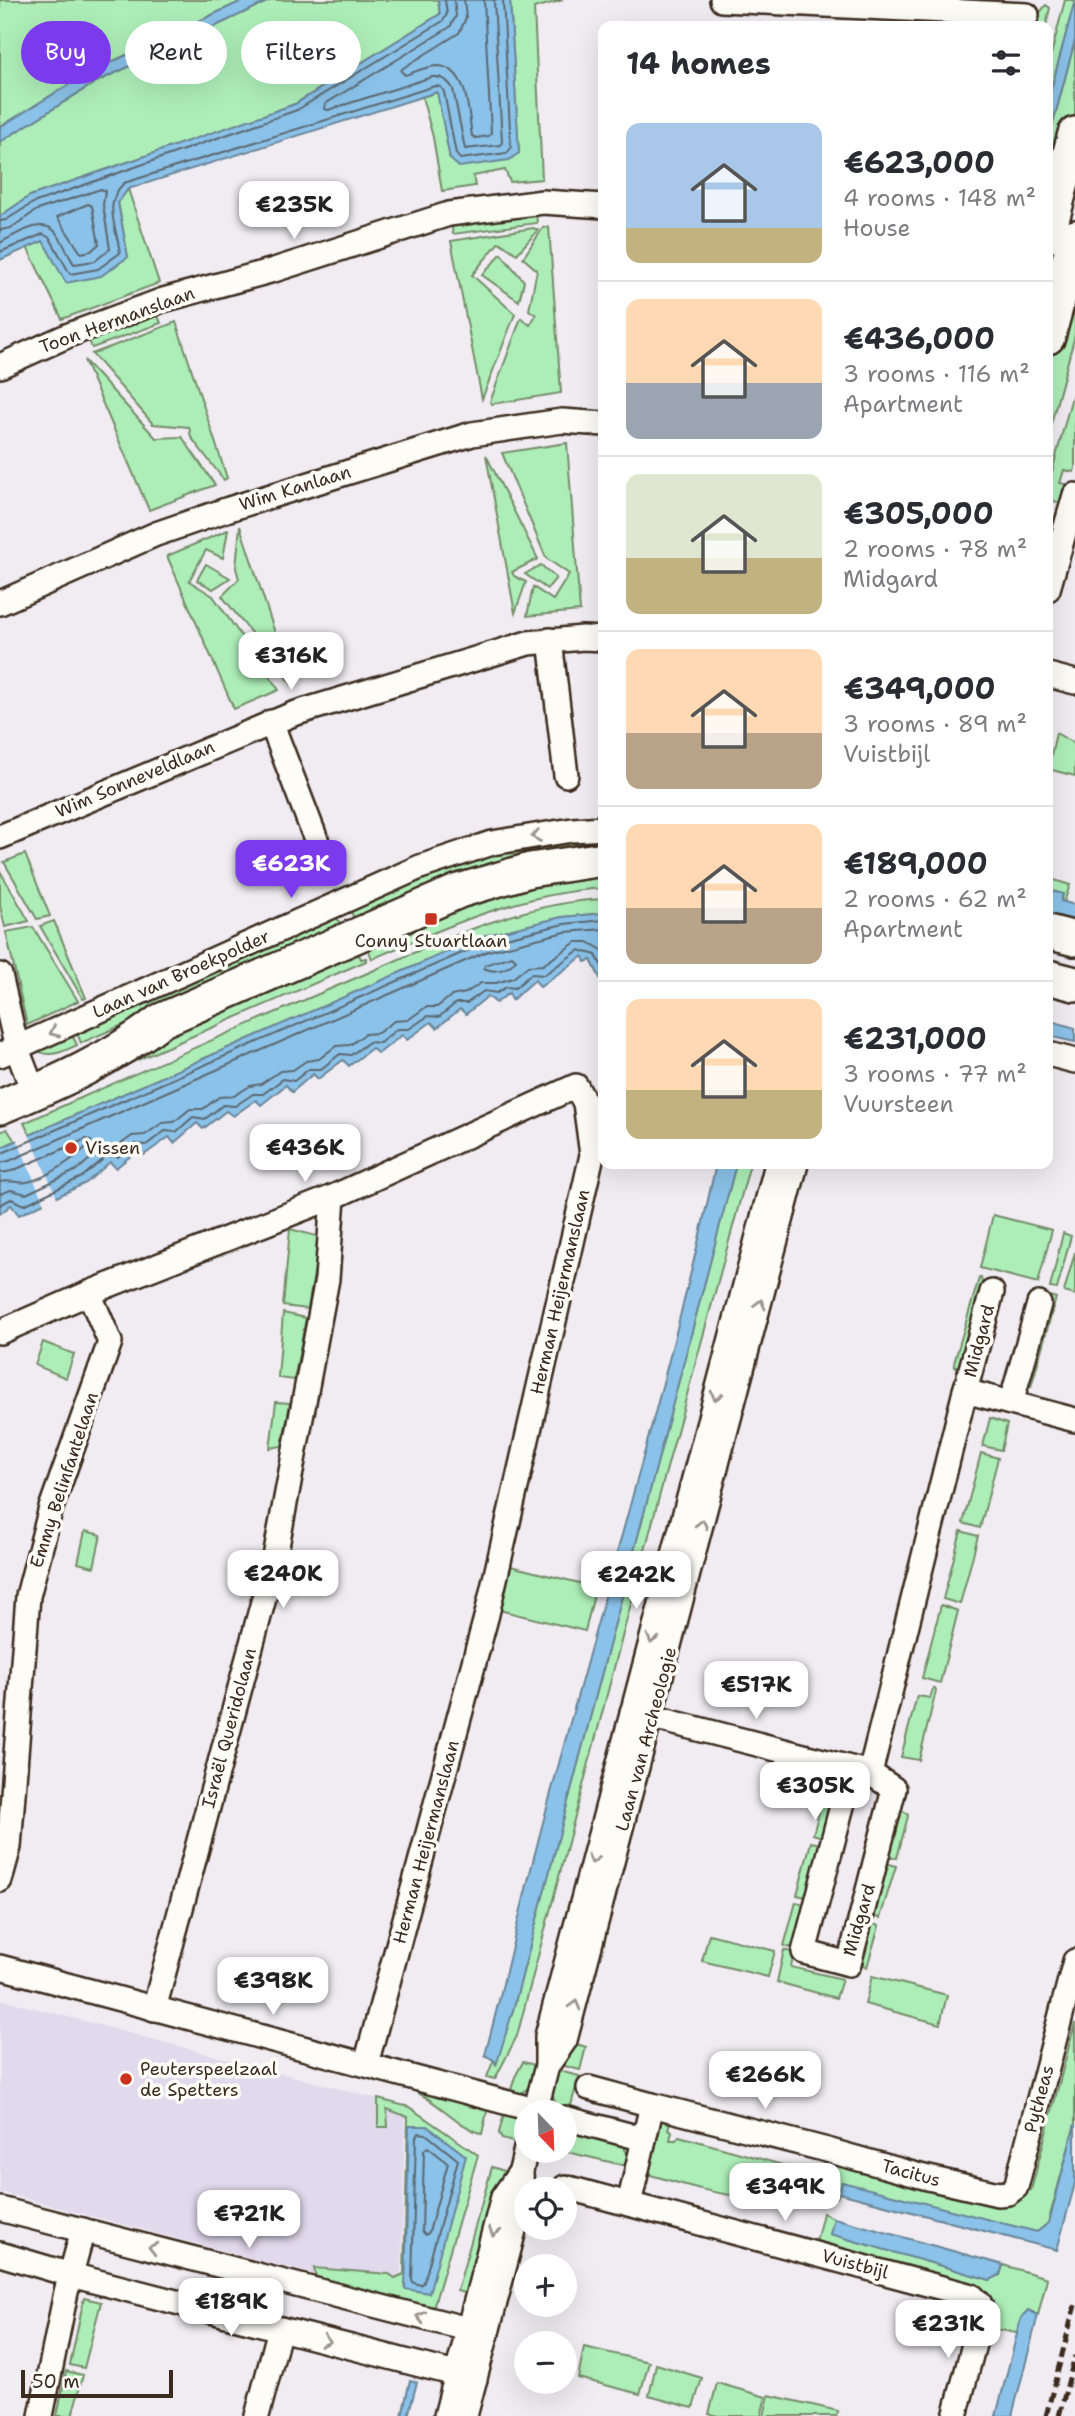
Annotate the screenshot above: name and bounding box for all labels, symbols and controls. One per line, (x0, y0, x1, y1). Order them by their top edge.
chip: Buy (21, 21, 111, 84)
chip: Rent (125, 21, 227, 84)
chip: Filters (241, 21, 361, 84)
text: 14 homes (626, 43, 771, 84)
icon: filters (987, 44, 1025, 82)
text: €623,000 (843, 142, 995, 183)
icon: home (682, 151, 766, 235)
pin: €235K (245, 182, 343, 241)
text: 4 rooms · 148 m² (843, 183, 1036, 213)
text: €235K (255, 189, 333, 219)
text: House (843, 213, 911, 243)
street label: Toon Hermanslaan (36, 281, 198, 359)
text: €436,000 (843, 318, 995, 359)
icon: home (682, 327, 766, 411)
text: 3 rooms · 116 m² (843, 359, 1030, 389)
text: Apartment (843, 389, 963, 419)
street label: Wim Kanlaan (236, 460, 354, 516)
text: €305,000 (843, 493, 994, 534)
icon: home (682, 502, 766, 586)
text: 2 rooms · 78 m² (843, 534, 1027, 564)
text: Midgard (843, 564, 938, 594)
pin: €316K (242, 632, 340, 692)
text: €316K (255, 640, 327, 670)
text: €349,000 (843, 668, 996, 709)
icon: home (682, 677, 766, 761)
text: 3 rooms · 89 m² (843, 709, 1027, 739)
street label: Wim Sonneveldlaan (52, 735, 218, 823)
text: Vuistbijl (843, 739, 930, 769)
one-way arrow (530, 828, 542, 843)
pin: €623K (242, 841, 340, 900)
text: €189,000 (843, 843, 988, 884)
text: €623K (251, 848, 331, 878)
icon: home (682, 852, 766, 936)
text: 2 rooms · 62 m² (843, 884, 1027, 914)
marker: Conny Stuartlaan (423, 911, 439, 927)
text: Apartment (843, 914, 963, 944)
street label: Laan van Broekpolder (89, 924, 273, 1024)
place label: Conny Stuartlaan (355, 929, 507, 953)
text: €231,000 (843, 1018, 987, 1059)
one-way arrow (49, 1024, 61, 1038)
icon: home (682, 1027, 766, 1111)
text: 3 rooms · 77 m² (843, 1059, 1027, 1089)
text: Vuursteen (843, 1089, 954, 1119)
pin: €436K (256, 1124, 354, 1184)
text: €436K (266, 1132, 344, 1162)
place label: Vissen (85, 1136, 140, 1160)
marker: Vissen (63, 1140, 79, 1156)
street label: Herman Heijermanslaan (525, 1187, 595, 1397)
one-way arrow (752, 1298, 766, 1310)
street label: Midgard (958, 1302, 1000, 1380)
street label: Emmy Belinfantelaan (24, 1389, 104, 1571)
one-way arrow (710, 1389, 724, 1401)
one-way arrow (694, 1519, 708, 1531)
pin: €240K (234, 1550, 332, 1610)
pin: €242K (587, 1552, 685, 1611)
text: €240K (243, 1558, 323, 1588)
text: €242K (597, 1559, 675, 1589)
one-way arrow (645, 1633, 660, 1645)
street label: Laan van Archeologie (610, 1644, 682, 1834)
street label: Israël Queridolaan (196, 1645, 262, 1811)
pin: €517K (707, 1662, 805, 1721)
text: €517K (720, 1669, 792, 1699)
street label: Herman Heijermanslaan (387, 1738, 465, 1946)
pin: €305K (766, 1762, 864, 1822)
text: €305K (776, 1770, 854, 1800)
one-way arrow (587, 1853, 601, 1865)
street label: Midgard (837, 1881, 881, 1959)
pin: €398K (224, 1958, 322, 2017)
text: €398K (233, 1965, 313, 1995)
one-way arrow (566, 1999, 581, 2011)
pin: €266K (716, 2052, 814, 2111)
place label: Peuterspeelzaal de Spetters (140, 2057, 278, 2102)
text: €266K (725, 2059, 805, 2089)
street label: Pytheas (1018, 2063, 1060, 2135)
marker: Peuterspeelzaal de Spetters (118, 2071, 134, 2087)
north arrow (514, 2100, 578, 2163)
map controls (514, 2100, 577, 2394)
street label: Tacitus (879, 2154, 943, 2192)
pin: €349K (736, 2164, 834, 2223)
text: €349K (745, 2171, 825, 2201)
button: locate (514, 2177, 577, 2240)
pin: €721K (200, 2190, 298, 2250)
text: €721K (213, 2198, 285, 2228)
one-way arrow (488, 2226, 502, 2238)
one-way arrow (147, 2242, 159, 2256)
street label: Vuistbijl (819, 2244, 892, 2285)
button: + (514, 2254, 577, 2317)
pin: €189K (182, 2278, 280, 2338)
text: €189K (194, 2286, 268, 2316)
pin: €231K (899, 2300, 997, 2360)
text: €231K (911, 2308, 985, 2338)
one-way arrow (415, 2311, 427, 2325)
button: − (514, 2331, 577, 2394)
one-way arrow (320, 2333, 332, 2347)
scale bar (21, 2367, 173, 2399)
text: 50 m (32, 2369, 80, 2394)

